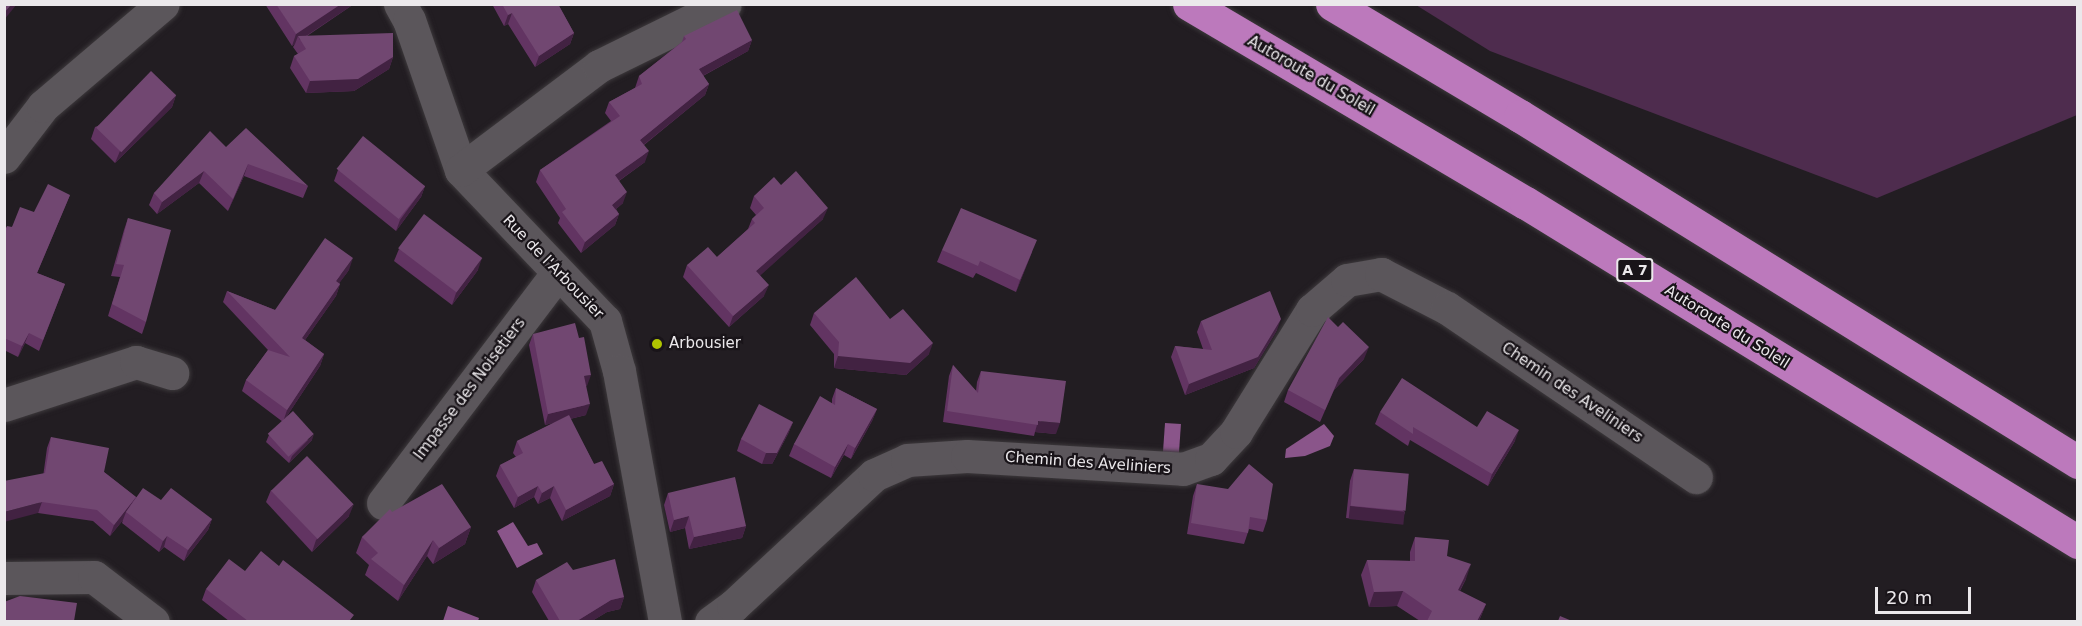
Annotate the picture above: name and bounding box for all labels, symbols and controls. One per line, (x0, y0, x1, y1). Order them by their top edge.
street label: Autoroute du Soleil (1244, 32, 1378, 120)
street label: Rue de l'Arbousier (499, 211, 607, 323)
road number: A 7 (1616, 259, 1654, 281)
street label: Autoroute du Soleil (1661, 281, 1793, 373)
street label: Impasse des Noisetiers (411, 314, 529, 464)
place label: Arbousier (669, 335, 741, 353)
marker: Arbousier (650, 337, 664, 351)
street label: Chemin des Aveliniers (1498, 339, 1646, 447)
street label: Chemin des Aveliniers (1004, 448, 1172, 478)
scale bar (1878, 575, 1974, 613)
text: 20 m (1886, 587, 1932, 608)

